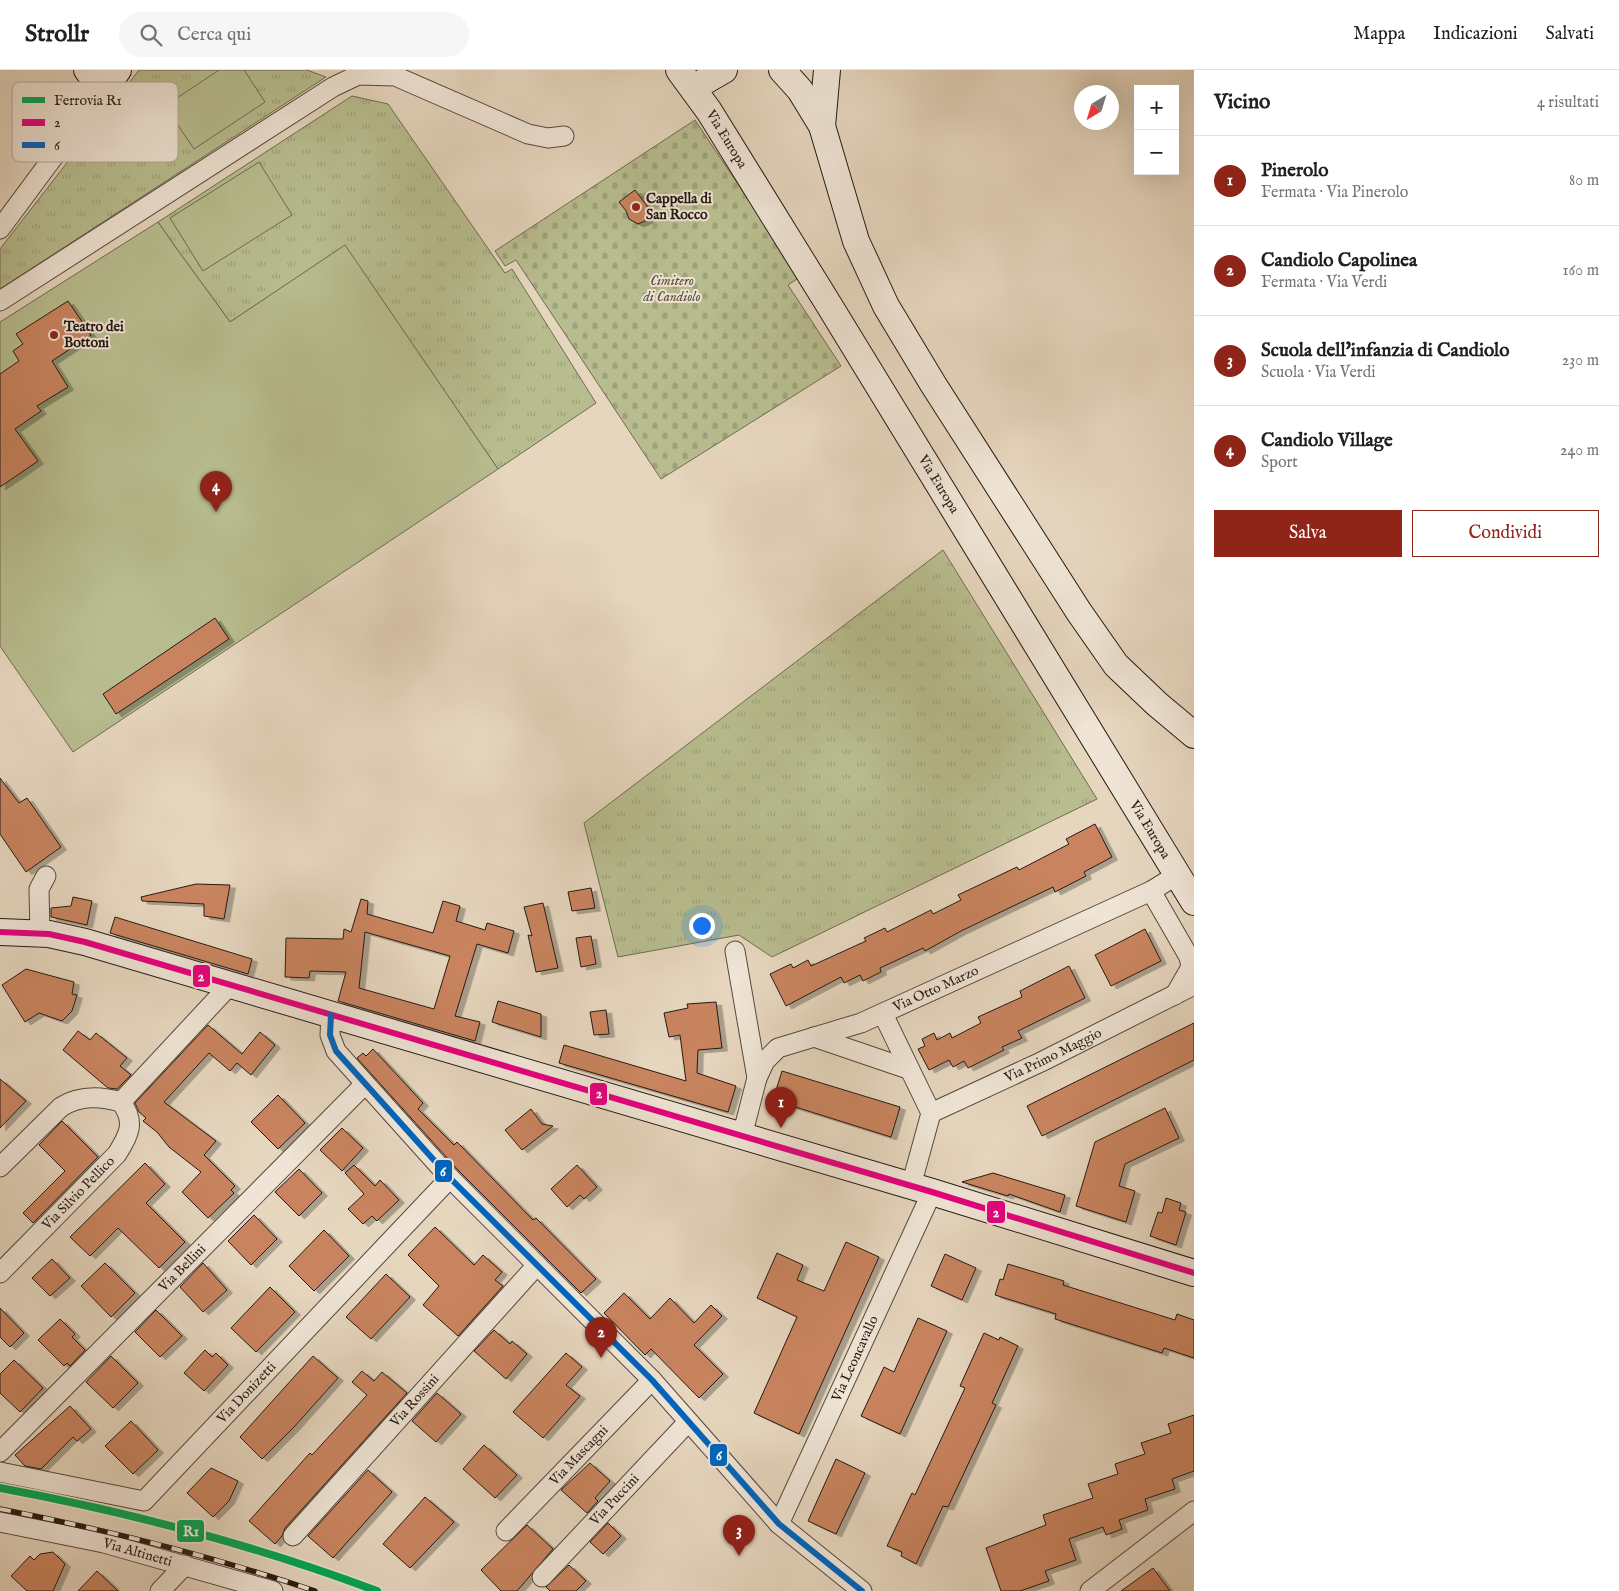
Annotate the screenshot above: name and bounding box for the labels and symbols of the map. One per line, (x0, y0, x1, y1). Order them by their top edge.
legend (12, 82, 178, 162)
north arrow (1074, 85, 1119, 130)
text: Ferrovia R1 (54, 92, 122, 110)
street label: Via Europa (701, 106, 752, 173)
text: 2 (54, 114, 61, 132)
text: 6 (54, 137, 61, 155)
place label: Cappella di San Rocco (646, 190, 712, 224)
marker: Cappella di San Rocco (630, 201, 642, 213)
park label: Cimitero di Candiolo (642, 272, 701, 306)
place label: Teatro dei Bottoni (63, 318, 124, 352)
marker: Teatro dei Bottoni (48, 329, 60, 341)
street label: Via Europa (913, 451, 964, 518)
pin: 4 (200, 471, 232, 512)
street label: Via Europa (1125, 796, 1175, 863)
your location (689, 913, 715, 939)
street label: Via Otto Marzo (889, 961, 982, 1017)
line badge: 2 (192, 964, 211, 988)
text: 2 (198, 968, 205, 986)
street label: Via Primo Maggio (1001, 1024, 1105, 1087)
line badge: 2 (589, 1082, 608, 1106)
text: 2 (596, 1085, 603, 1103)
pin: 1 (765, 1087, 797, 1128)
street label: Via Silvio Pellico (38, 1152, 119, 1235)
line badge: 6 (434, 1159, 453, 1183)
text: 6 (440, 1163, 447, 1181)
line badge: 2 (986, 1200, 1006, 1224)
text: 2 (993, 1204, 1000, 1222)
street label: Via Bellini (154, 1240, 210, 1297)
street label: Via Leoncavallo (827, 1312, 883, 1406)
pin: 2 (585, 1317, 617, 1358)
street label: Via Donizetti (212, 1358, 280, 1428)
street label: Via Rossini (386, 1370, 443, 1432)
street label: Via Mascagni (545, 1421, 612, 1490)
line badge: 6 (709, 1443, 728, 1467)
text: 6 (716, 1447, 723, 1465)
street label: Via Puccini (585, 1470, 643, 1530)
pin: 3 (723, 1515, 755, 1556)
line badge: R1 (176, 1519, 205, 1543)
text: R1 (183, 1523, 199, 1541)
street label: Via Altinetti (100, 1534, 175, 1571)

